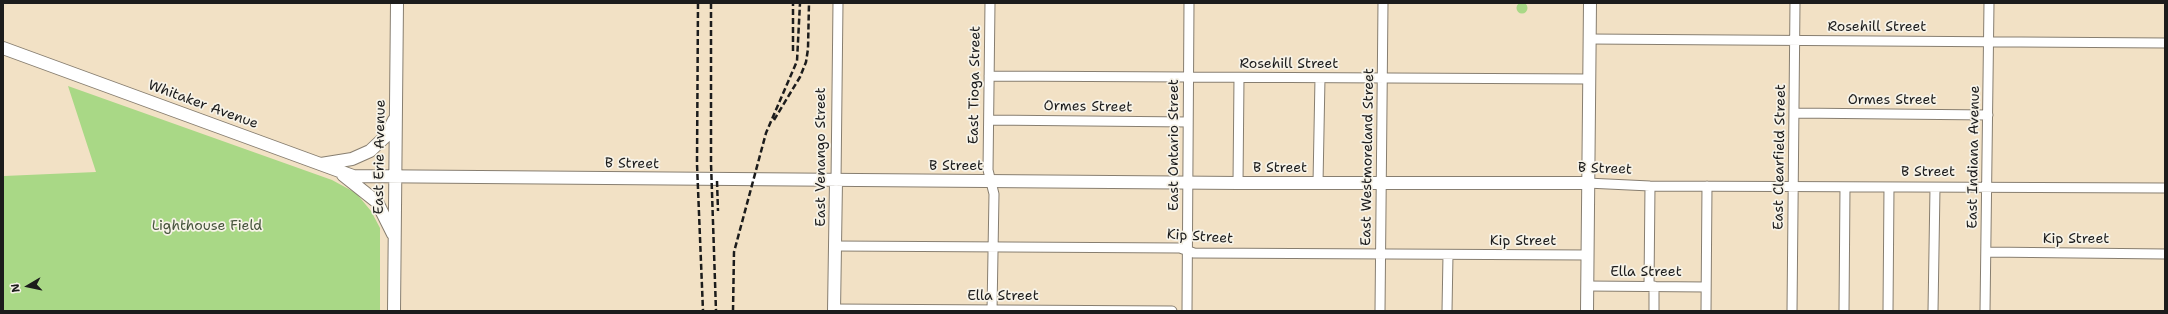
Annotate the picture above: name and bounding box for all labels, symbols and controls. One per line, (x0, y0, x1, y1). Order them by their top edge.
street label: Rosehill Street (1828, 19, 1926, 35)
street label: East Tioga Street (966, 26, 984, 144)
street label: Rosehill Street (1240, 56, 1338, 72)
street label: East Westmoreland Street (1358, 68, 1378, 246)
street label: Whitaker Avenue (146, 77, 260, 133)
street label: East Ontario Street (1166, 79, 1182, 211)
street label: East Clearfield Street (1770, 84, 1790, 230)
street label: East Indiana Avenue (1964, 85, 1984, 229)
street label: East Venango Street (813, 87, 829, 227)
street label: Ormes Street (1848, 92, 1936, 108)
street label: Ormes Street (1043, 98, 1133, 116)
street label: East Erie Avenue (371, 99, 389, 215)
street label: B Street (605, 155, 659, 173)
street label: B Street (929, 158, 983, 174)
street label: B Street (1253, 160, 1307, 176)
street label: B Street (1578, 160, 1632, 178)
street label: B Street (1901, 164, 1955, 180)
park label: Lighthouse Field (152, 218, 262, 234)
street label: Kip Street (1166, 226, 1234, 248)
street label: Kip Street (2043, 231, 2109, 247)
street label: Kip Street (1490, 233, 1556, 249)
street label: Ella Street (1610, 264, 1682, 280)
north arrow (8, 266, 48, 306)
text: N (8, 282, 24, 293)
street label: Ella Street (967, 288, 1039, 304)

